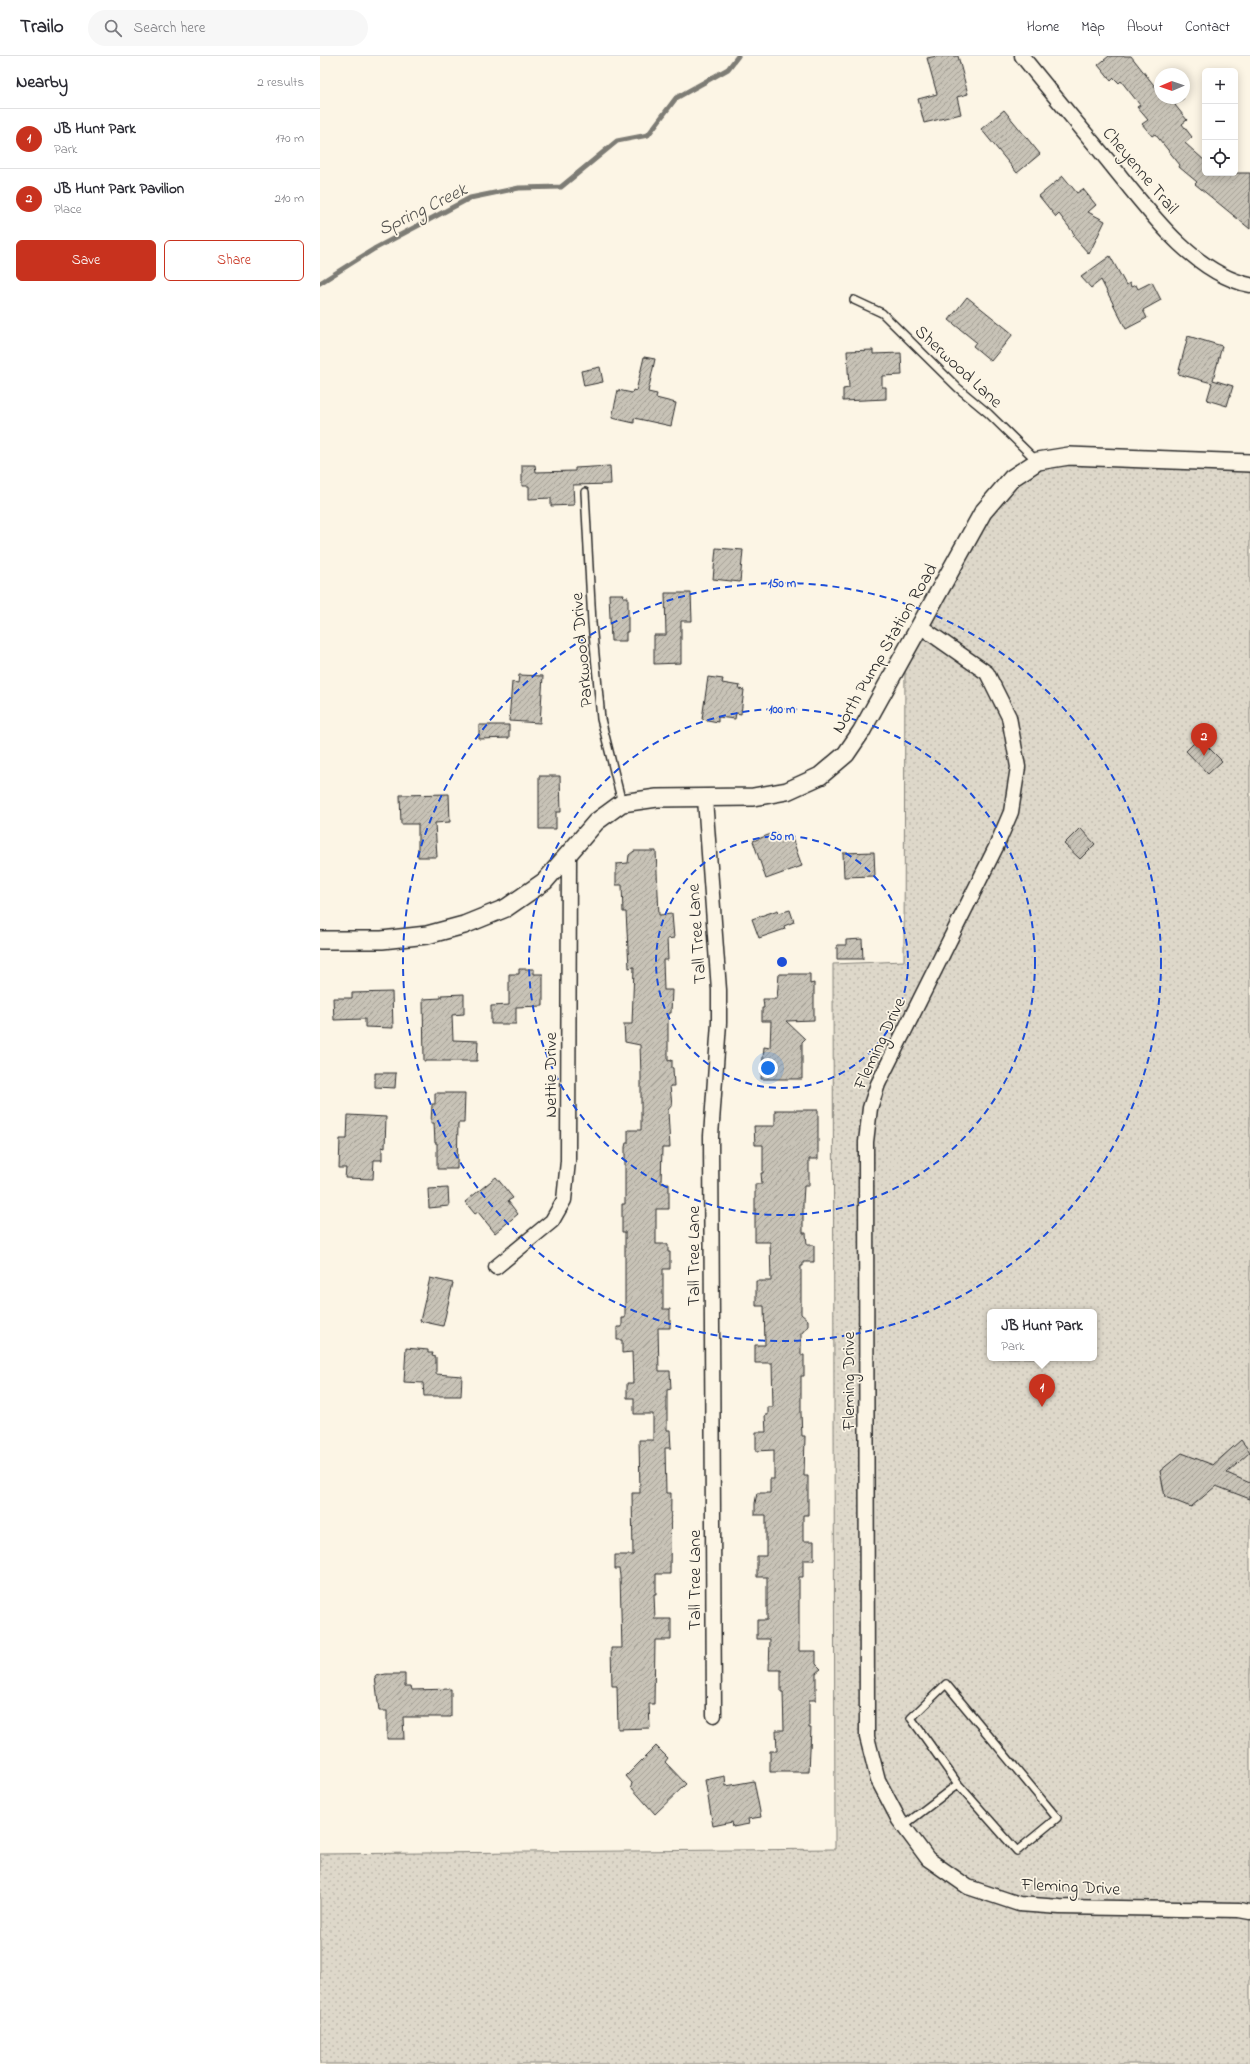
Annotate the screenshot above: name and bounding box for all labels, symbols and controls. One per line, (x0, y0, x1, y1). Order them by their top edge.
search box (88, 10, 368, 46)
text: Trailo (20, 14, 64, 41)
icon: search (102, 17, 124, 39)
text: Search here (134, 17, 205, 39)
text: Home (1027, 17, 1059, 38)
text: Map (1081, 17, 1105, 38)
text: About (1127, 17, 1163, 38)
text: Contact (1185, 17, 1230, 38)
north arrow (1154, 68, 1190, 104)
map controls (1202, 68, 1238, 176)
button: + (1202, 68, 1238, 104)
text: Nearby (16, 70, 68, 95)
text: 2 results (257, 73, 304, 92)
button: − (1202, 104, 1238, 140)
text: JB Hunt Park (54, 118, 136, 140)
street label: Cheyenne Trail (1095, 122, 1184, 221)
text: 1 (27, 129, 31, 148)
text: 170 m (276, 129, 304, 148)
text: Park (54, 140, 78, 159)
button: locate (1202, 140, 1238, 176)
water label: Spring Creek (374, 177, 473, 244)
text: JB Hunt Park Pavilion (54, 178, 184, 200)
text: 2 (26, 189, 32, 208)
text: 210 m (274, 189, 304, 208)
text: Place (54, 200, 82, 219)
button: Save (16, 240, 156, 281)
button: Share (164, 240, 304, 281)
street label: Sherwood Lane (908, 320, 1008, 416)
street label: North Pump Station Road (826, 559, 945, 739)
text: 150 m (768, 575, 797, 593)
street label: Parkwood Drive (565, 590, 601, 708)
text: 100 m (769, 701, 796, 719)
pin: 2 (1191, 723, 1217, 756)
text: 50 m (770, 828, 795, 846)
street label: Tall Tree Lane (681, 882, 714, 985)
centre of rings (775, 955, 789, 969)
street label: Fleming Drive (848, 993, 915, 1096)
street label: Nettie Drive (539, 1031, 565, 1118)
your location (758, 1058, 778, 1078)
street label: Tall Tree Lane (682, 1205, 708, 1306)
popup (987, 1309, 1097, 1361)
text: JB Hunt Park (1001, 1315, 1083, 1337)
street label: Fleming Drive (837, 1331, 864, 1432)
text: Park (1001, 1337, 1025, 1356)
pin: 1 (1029, 1374, 1055, 1407)
street label: Tall Tree Lane (683, 1529, 709, 1630)
street label: Fleming Drive (1020, 1872, 1122, 1905)

